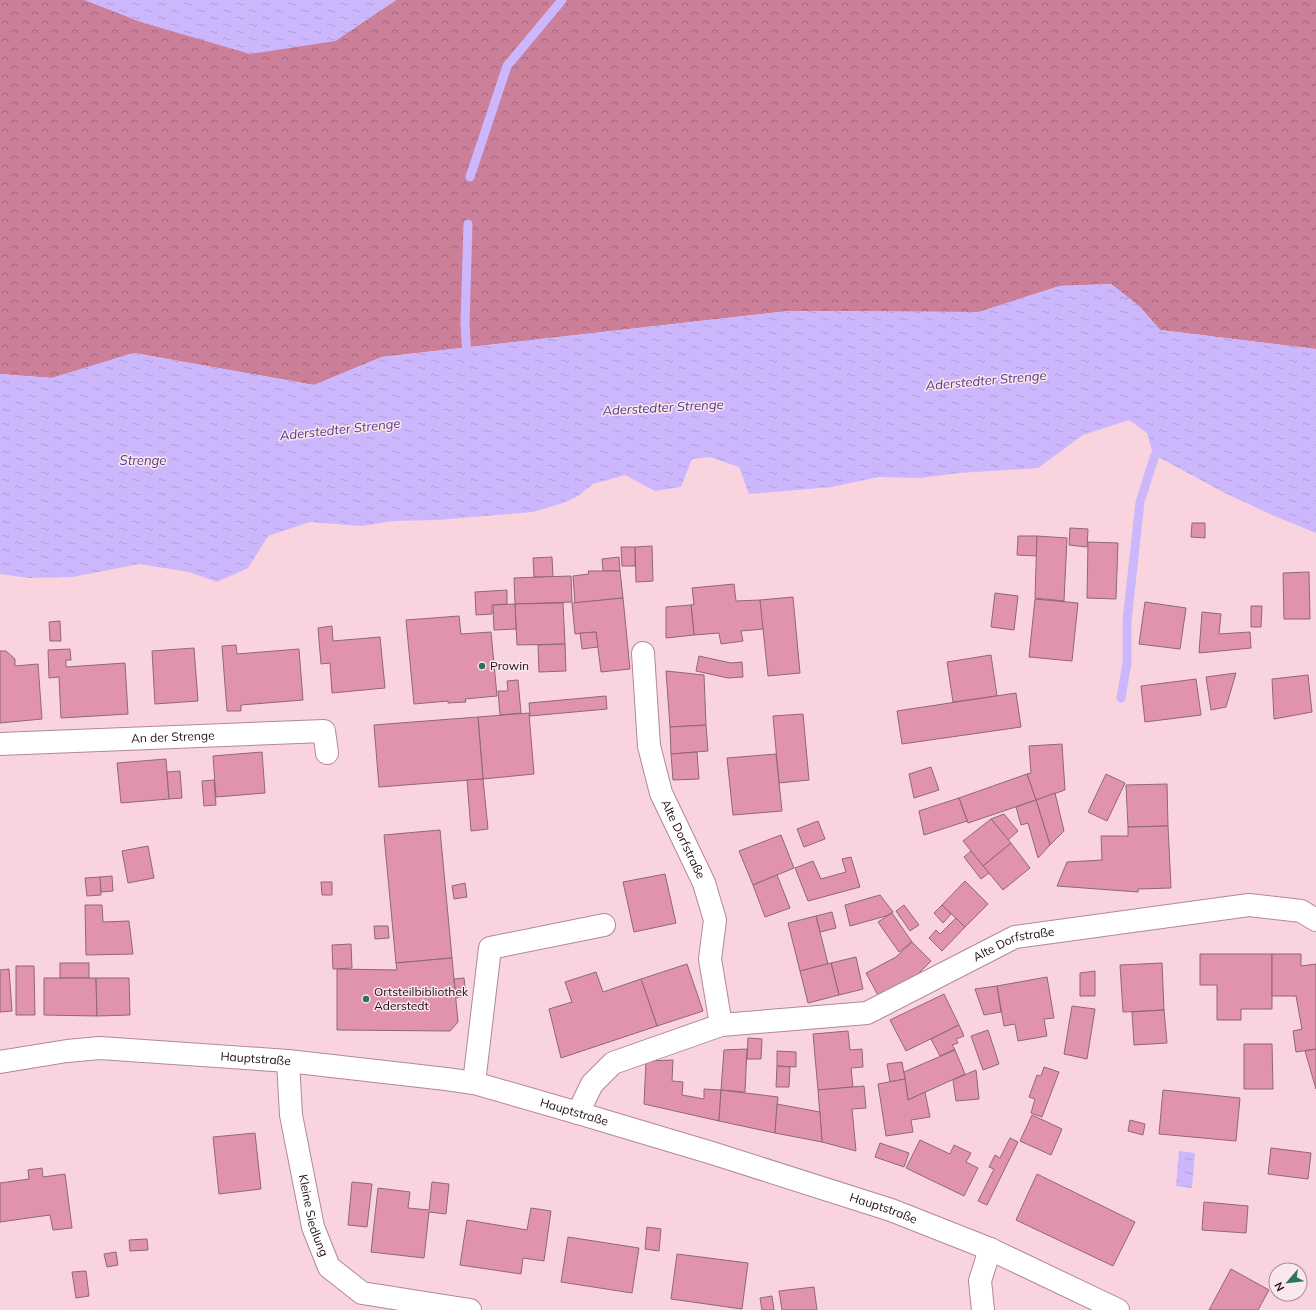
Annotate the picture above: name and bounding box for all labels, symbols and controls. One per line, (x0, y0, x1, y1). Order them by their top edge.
water label: Aderstedter Strenge (924, 367, 1047, 393)
water label: Aderstedter Strenge (601, 396, 724, 418)
water label: Aderstedter Strenge (278, 415, 401, 443)
water label: Strenge (120, 452, 166, 468)
place label: Prowin (490, 658, 529, 673)
marker: Prowin (477, 661, 487, 671)
street label: An der Strenge (131, 727, 215, 746)
street label: Alte Dorfstraße (658, 797, 709, 881)
street label: Alte Dorfstraße (970, 924, 1055, 964)
place label: Ortsteilbibliothek Aderstedt (374, 984, 469, 1013)
marker: Ortsteilbibliothek Aderstedt (361, 994, 371, 1004)
street label: Hauptstraße (220, 1048, 291, 1068)
street label: Hauptstraße (538, 1094, 610, 1129)
street label: Kleine Siedlung (296, 1173, 332, 1259)
street label: Hauptstraße (848, 1189, 920, 1227)
north arrow (1268, 1262, 1308, 1302)
text: N (1271, 1280, 1287, 1294)

